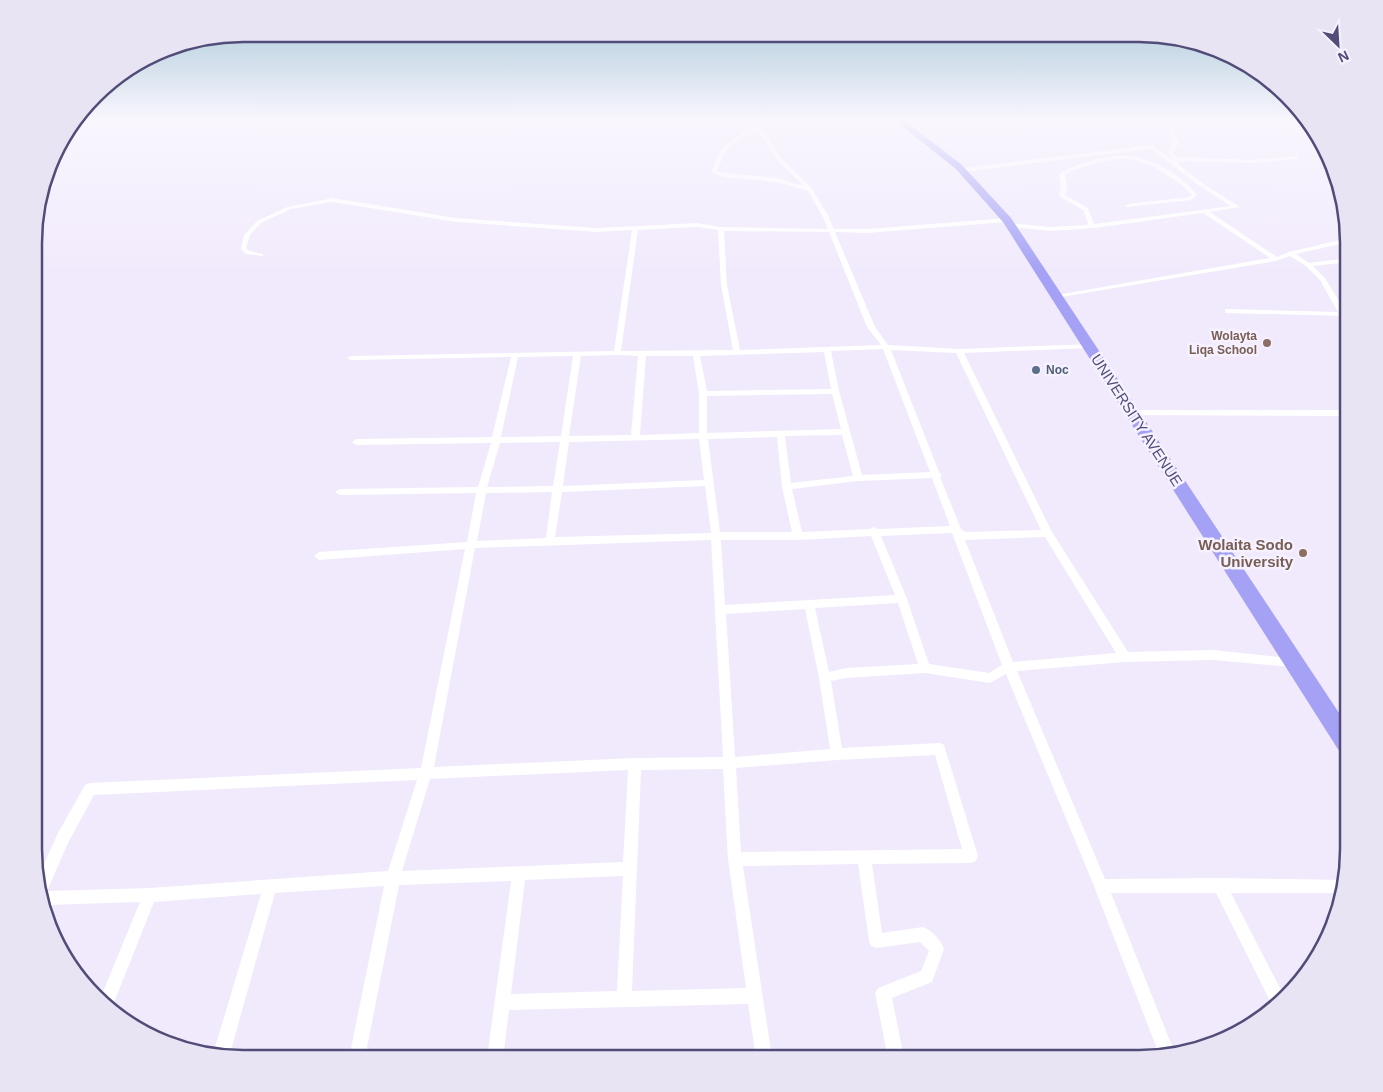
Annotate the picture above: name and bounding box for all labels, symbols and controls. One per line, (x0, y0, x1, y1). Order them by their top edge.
north arrow (1313, 20, 1363, 70)
text: N (1336, 47, 1351, 66)
place label: Wolayta Liqa School (1189, 329, 1257, 357)
marker: Wolayta Liqa School (1261, 337, 1273, 349)
street label: UNIVERSITY AVENUE (1088, 351, 1186, 489)
place label: Noc (1046, 363, 1069, 377)
marker: Noc (1030, 364, 1042, 376)
place label: Wolaita Sodo University (1198, 536, 1294, 570)
marker: Wolaita Sodo University (1297, 547, 1309, 559)

